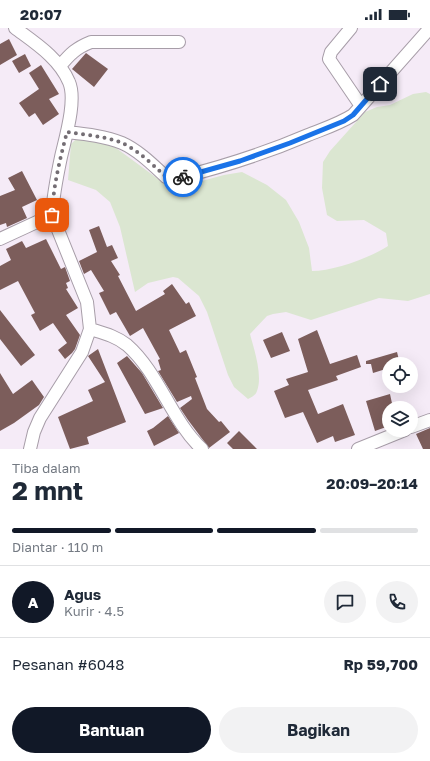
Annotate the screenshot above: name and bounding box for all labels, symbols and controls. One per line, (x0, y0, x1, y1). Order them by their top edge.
text: 20:07 (20, 5, 62, 23)
pin (363, 67, 397, 101)
icon: home (369, 73, 391, 95)
courier (163, 157, 203, 197)
icon: bike (172, 166, 194, 188)
pin (35, 198, 69, 232)
icon: bag (41, 204, 63, 226)
map controls (382, 357, 418, 437)
button: locate (382, 357, 418, 393)
button: layers (382, 401, 418, 437)
text: Tiba dalam (12, 460, 80, 476)
text: 20:09–20:14 (326, 474, 418, 492)
text: 2 mnt (12, 475, 83, 506)
text: Diantar · 110 m (12, 539, 103, 555)
button: chat (324, 581, 366, 623)
button: phone (376, 581, 418, 623)
text: Agus (64, 585, 101, 603)
text: A (28, 593, 38, 611)
text: Kurir · 4.5 (64, 603, 124, 619)
text: Pesanan #6048 (12, 655, 124, 673)
text: Rp 59,700 (343, 655, 418, 673)
button: Bantuan (12, 707, 211, 753)
button: Bagikan (219, 707, 418, 753)

